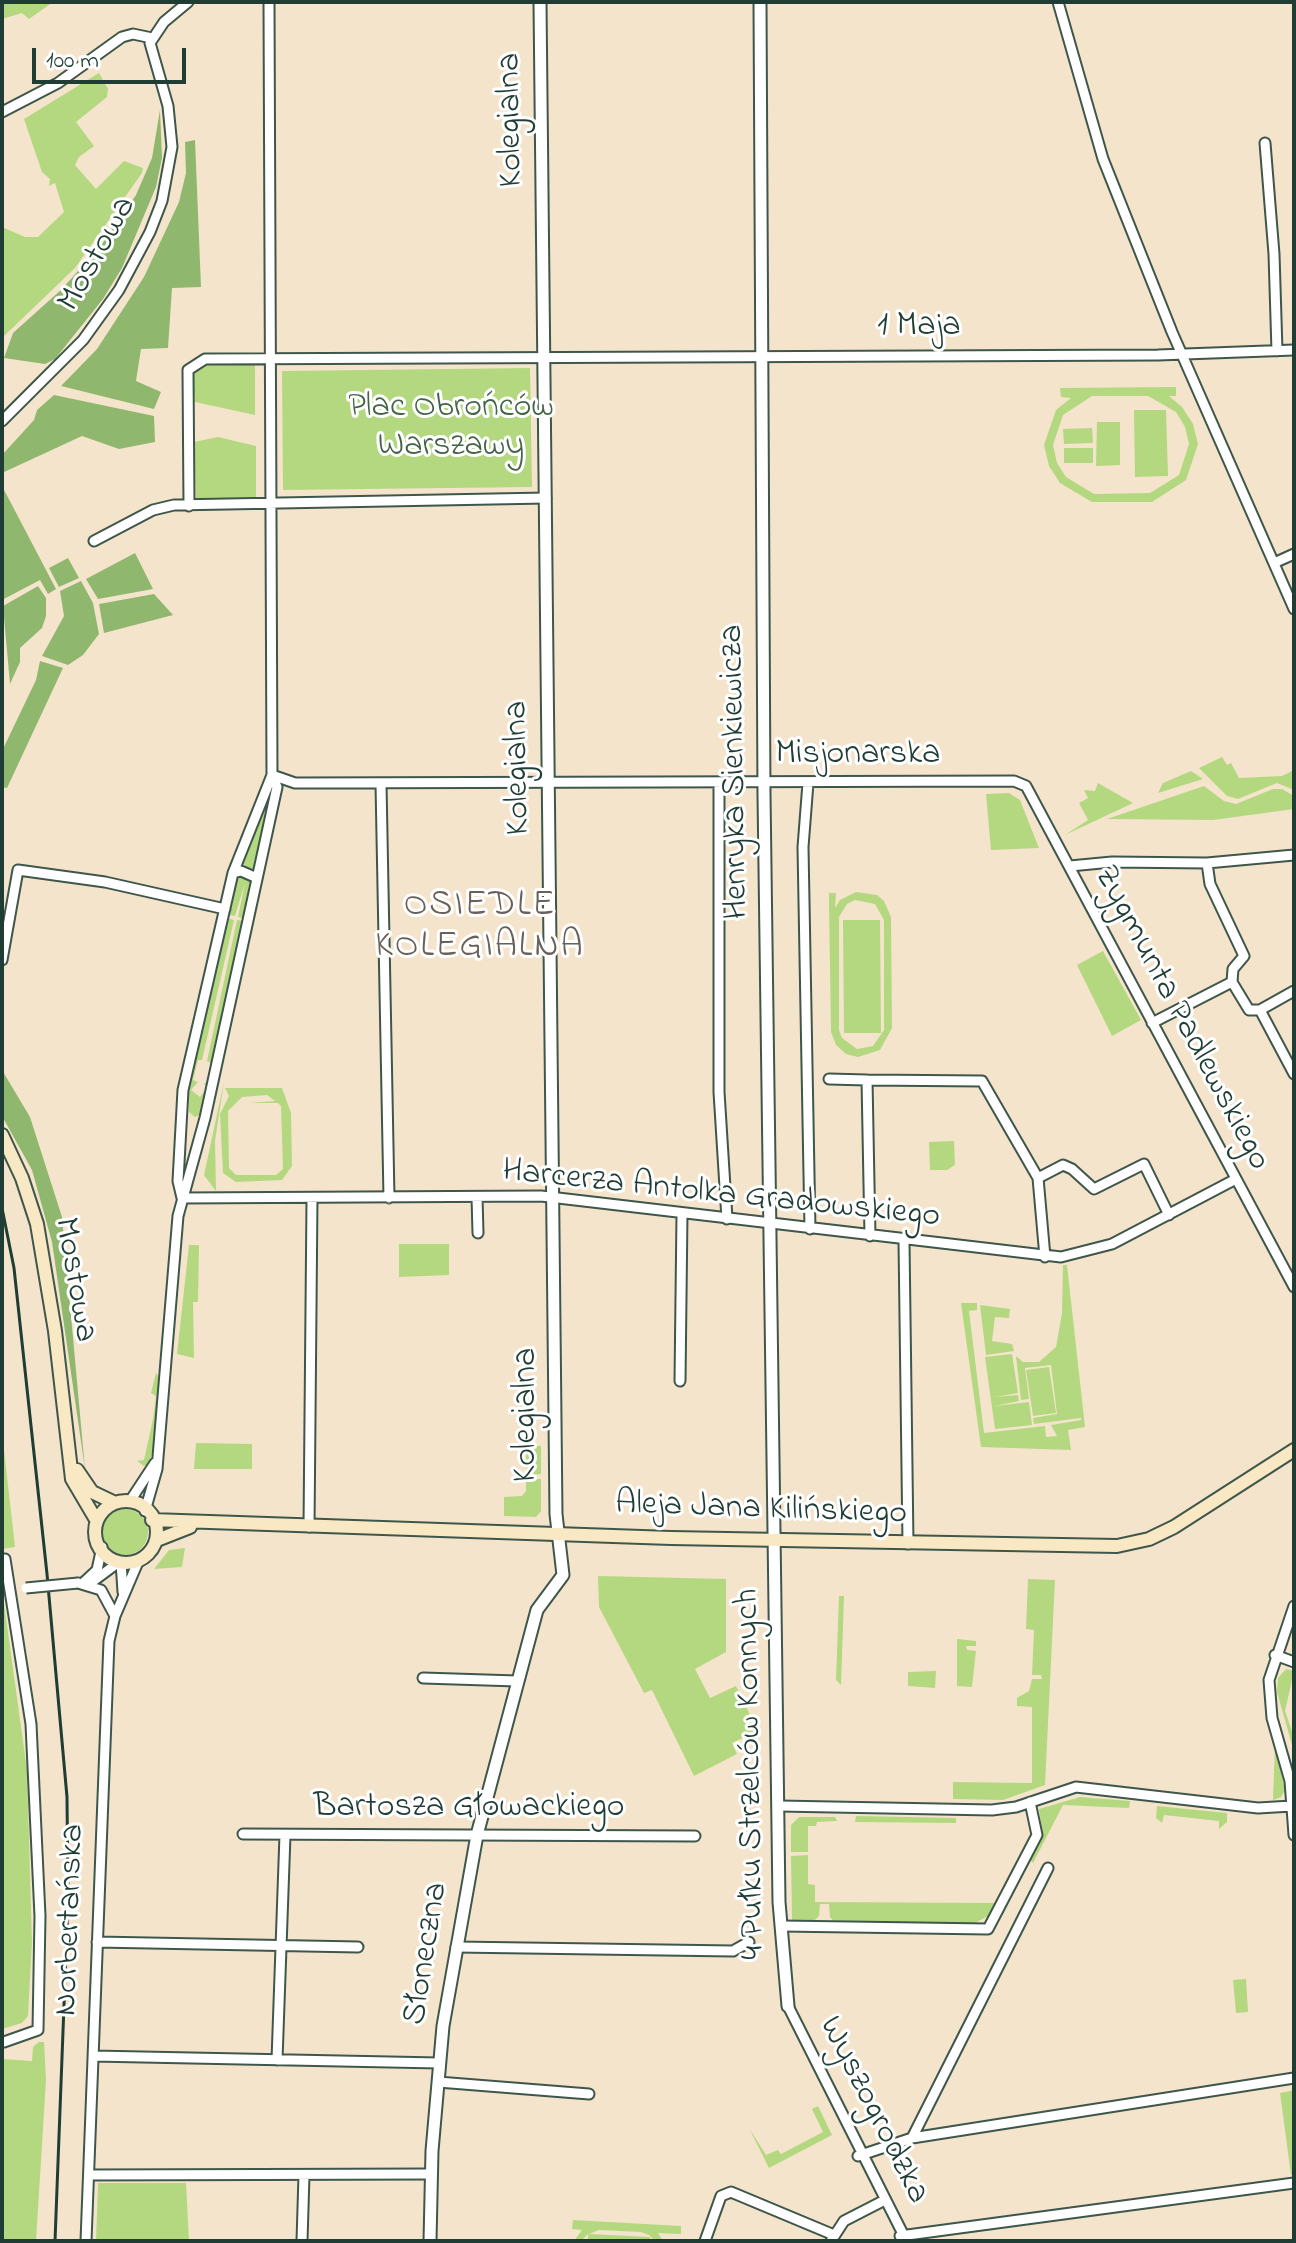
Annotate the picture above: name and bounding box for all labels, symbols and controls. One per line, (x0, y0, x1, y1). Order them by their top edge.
scale bar (36, 32, 190, 82)
text: 100 m (46, 44, 99, 79)
street label: Kolegialna (491, 52, 535, 188)
street label: Mostowa (51, 190, 147, 320)
street label: 1 Maja (877, 308, 961, 348)
park label: Plac Obrońców Warszawy (348, 389, 554, 468)
street label: Henryka Sienkiewicza (714, 624, 760, 920)
street label: Kolegialna (498, 700, 542, 836)
street label: Misjonarska (776, 736, 940, 776)
street label: Zygmunta Padlewskiego (1082, 860, 1278, 1178)
district label: OSIEDLE KOLEGIALNA (375, 886, 585, 971)
street label: Harcerza Antolka Gradowskiego (500, 1153, 942, 1239)
street label: Mostowa (42, 1215, 104, 1345)
street label: Kolegialna (508, 1348, 548, 1482)
street label: Aleja Jana Kilińskiego (614, 1486, 908, 1536)
street label: 4 Pułku Strzelców Konnych (729, 1588, 777, 1960)
street label: Bartosza Głowackiego (314, 1789, 624, 1829)
street label: Norbertańska (48, 1823, 96, 2017)
street label: Słoneczna (397, 1880, 459, 2028)
street label: Wyszogrodzka (807, 2011, 937, 2211)

